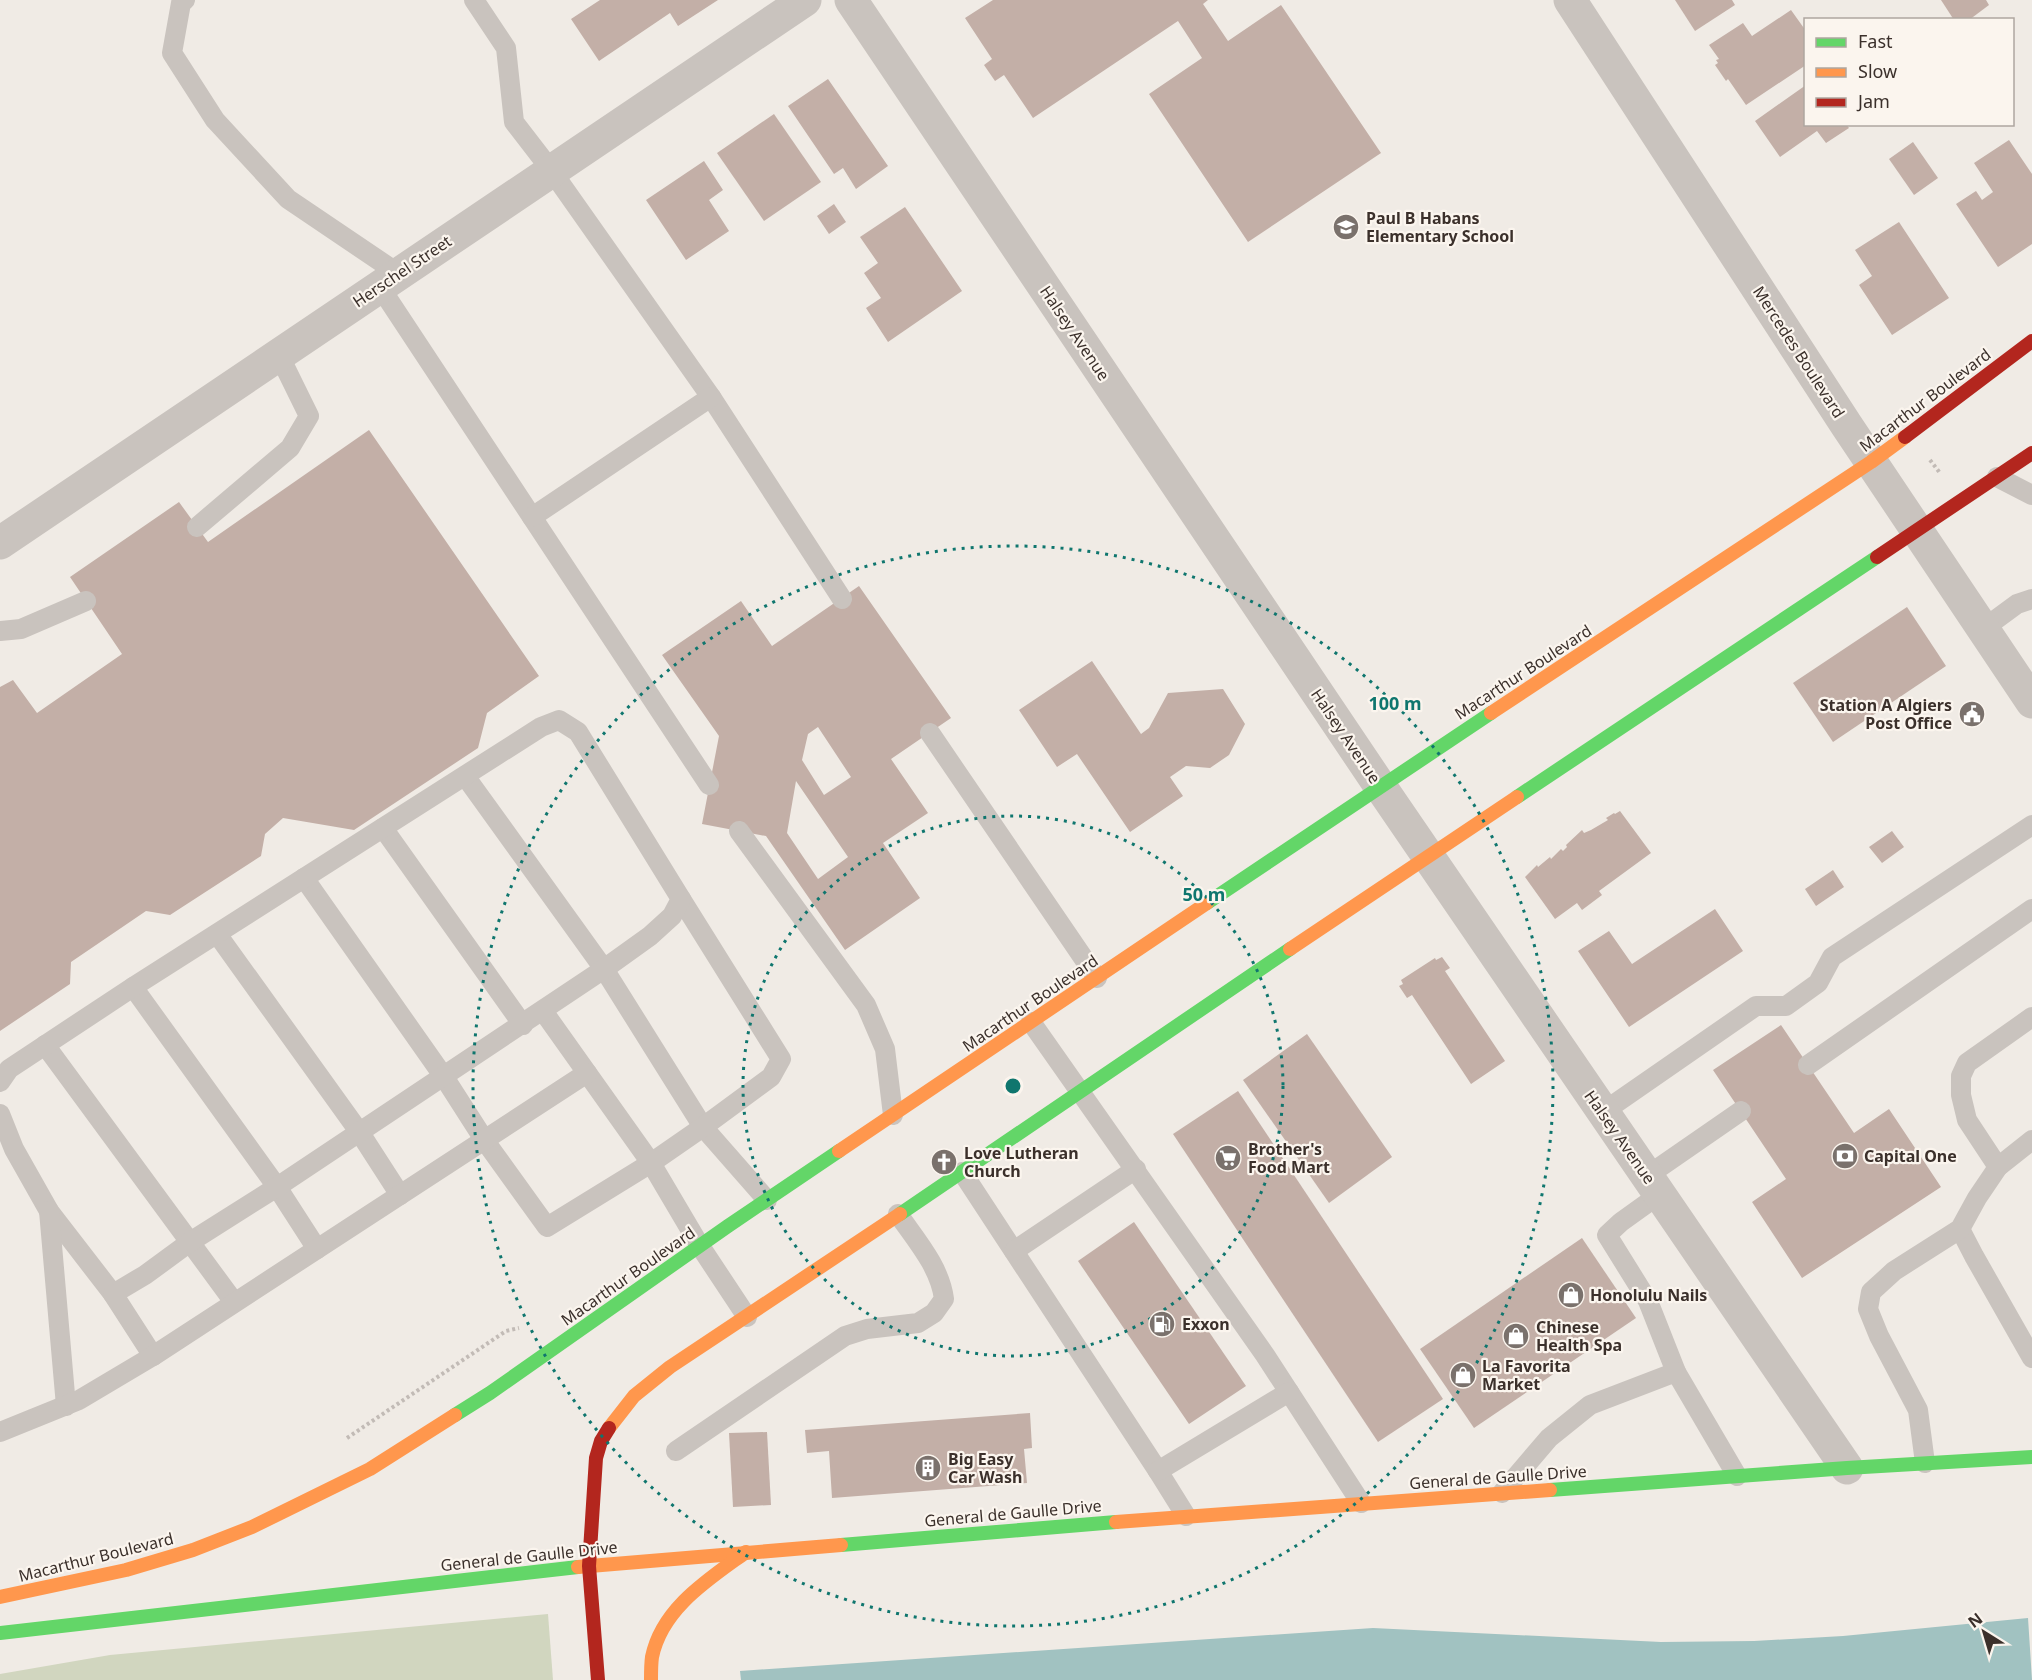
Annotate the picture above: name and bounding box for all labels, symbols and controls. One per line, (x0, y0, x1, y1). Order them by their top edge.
legend (1804, 18, 2014, 126)
text: Fast (1858, 29, 1893, 53)
text: Slow (1858, 59, 1897, 83)
text: Jam (1856, 89, 1890, 113)
place label: Paul B Habans Elementary School (1366, 207, 1514, 247)
school or university icon: Paul B Habans Elementary School (1331, 212, 1361, 242)
street label: Herschel Street (348, 230, 456, 312)
street label: Halsey Avenue (1035, 281, 1115, 385)
street label: Mercedes Boulevard (1748, 282, 1850, 422)
street label: Macarthur Boulevard (1855, 343, 1995, 457)
street label: Macarthur Boulevard (1450, 619, 1596, 725)
street label: Halsey Avenue (1306, 684, 1386, 788)
text: 100 m (1368, 691, 1422, 715)
place label: Station A Algiers Post Office (1820, 694, 1952, 734)
public building icon: Station A Algiers Post Office (1957, 699, 1987, 729)
text: 50 m (1183, 882, 1225, 906)
street label: Macarthur Boulevard (958, 949, 1102, 1057)
centre of rings (1003, 1076, 1023, 1096)
street label: Halsey Avenue (1579, 1086, 1661, 1188)
place label: Brother's Food Mart (1248, 1138, 1330, 1178)
bank icon: Capital One (1830, 1141, 1860, 1171)
place label: Love Lutheran Church (964, 1142, 1079, 1182)
supermarket icon: Brother's Food Mart (1213, 1143, 1243, 1173)
place label: Capital One (1864, 1145, 1957, 1167)
church icon: Love Lutheran Church (929, 1147, 959, 1177)
street label: Macarthur Boulevard (557, 1221, 699, 1331)
shop icon: Honolulu Nails (1556, 1280, 1586, 1310)
place label: Honolulu Nails (1590, 1284, 1707, 1306)
fuel station icon: Exxon (1147, 1309, 1177, 1339)
place label: Exxon (1182, 1313, 1230, 1335)
place label: Chinese Health Spa (1536, 1316, 1622, 1356)
shop icon: Chinese Health Spa (1501, 1321, 1531, 1351)
place label: La Favorita Market (1482, 1355, 1571, 1395)
shop icon: La Favorita Market (1448, 1360, 1478, 1390)
place label: Big Easy Car Wash (948, 1448, 1022, 1488)
building icon: Big Easy Car Wash (913, 1453, 943, 1483)
street label: General de Gaulle Drive (1409, 1460, 1587, 1494)
street label: General de Gaulle Drive (924, 1494, 1102, 1532)
street label: Macarthur Boulevard (16, 1527, 176, 1587)
street label: General de Gaulle Drive (439, 1536, 619, 1576)
north arrow (1954, 1602, 2014, 1662)
text: N (1963, 1607, 1987, 1633)

